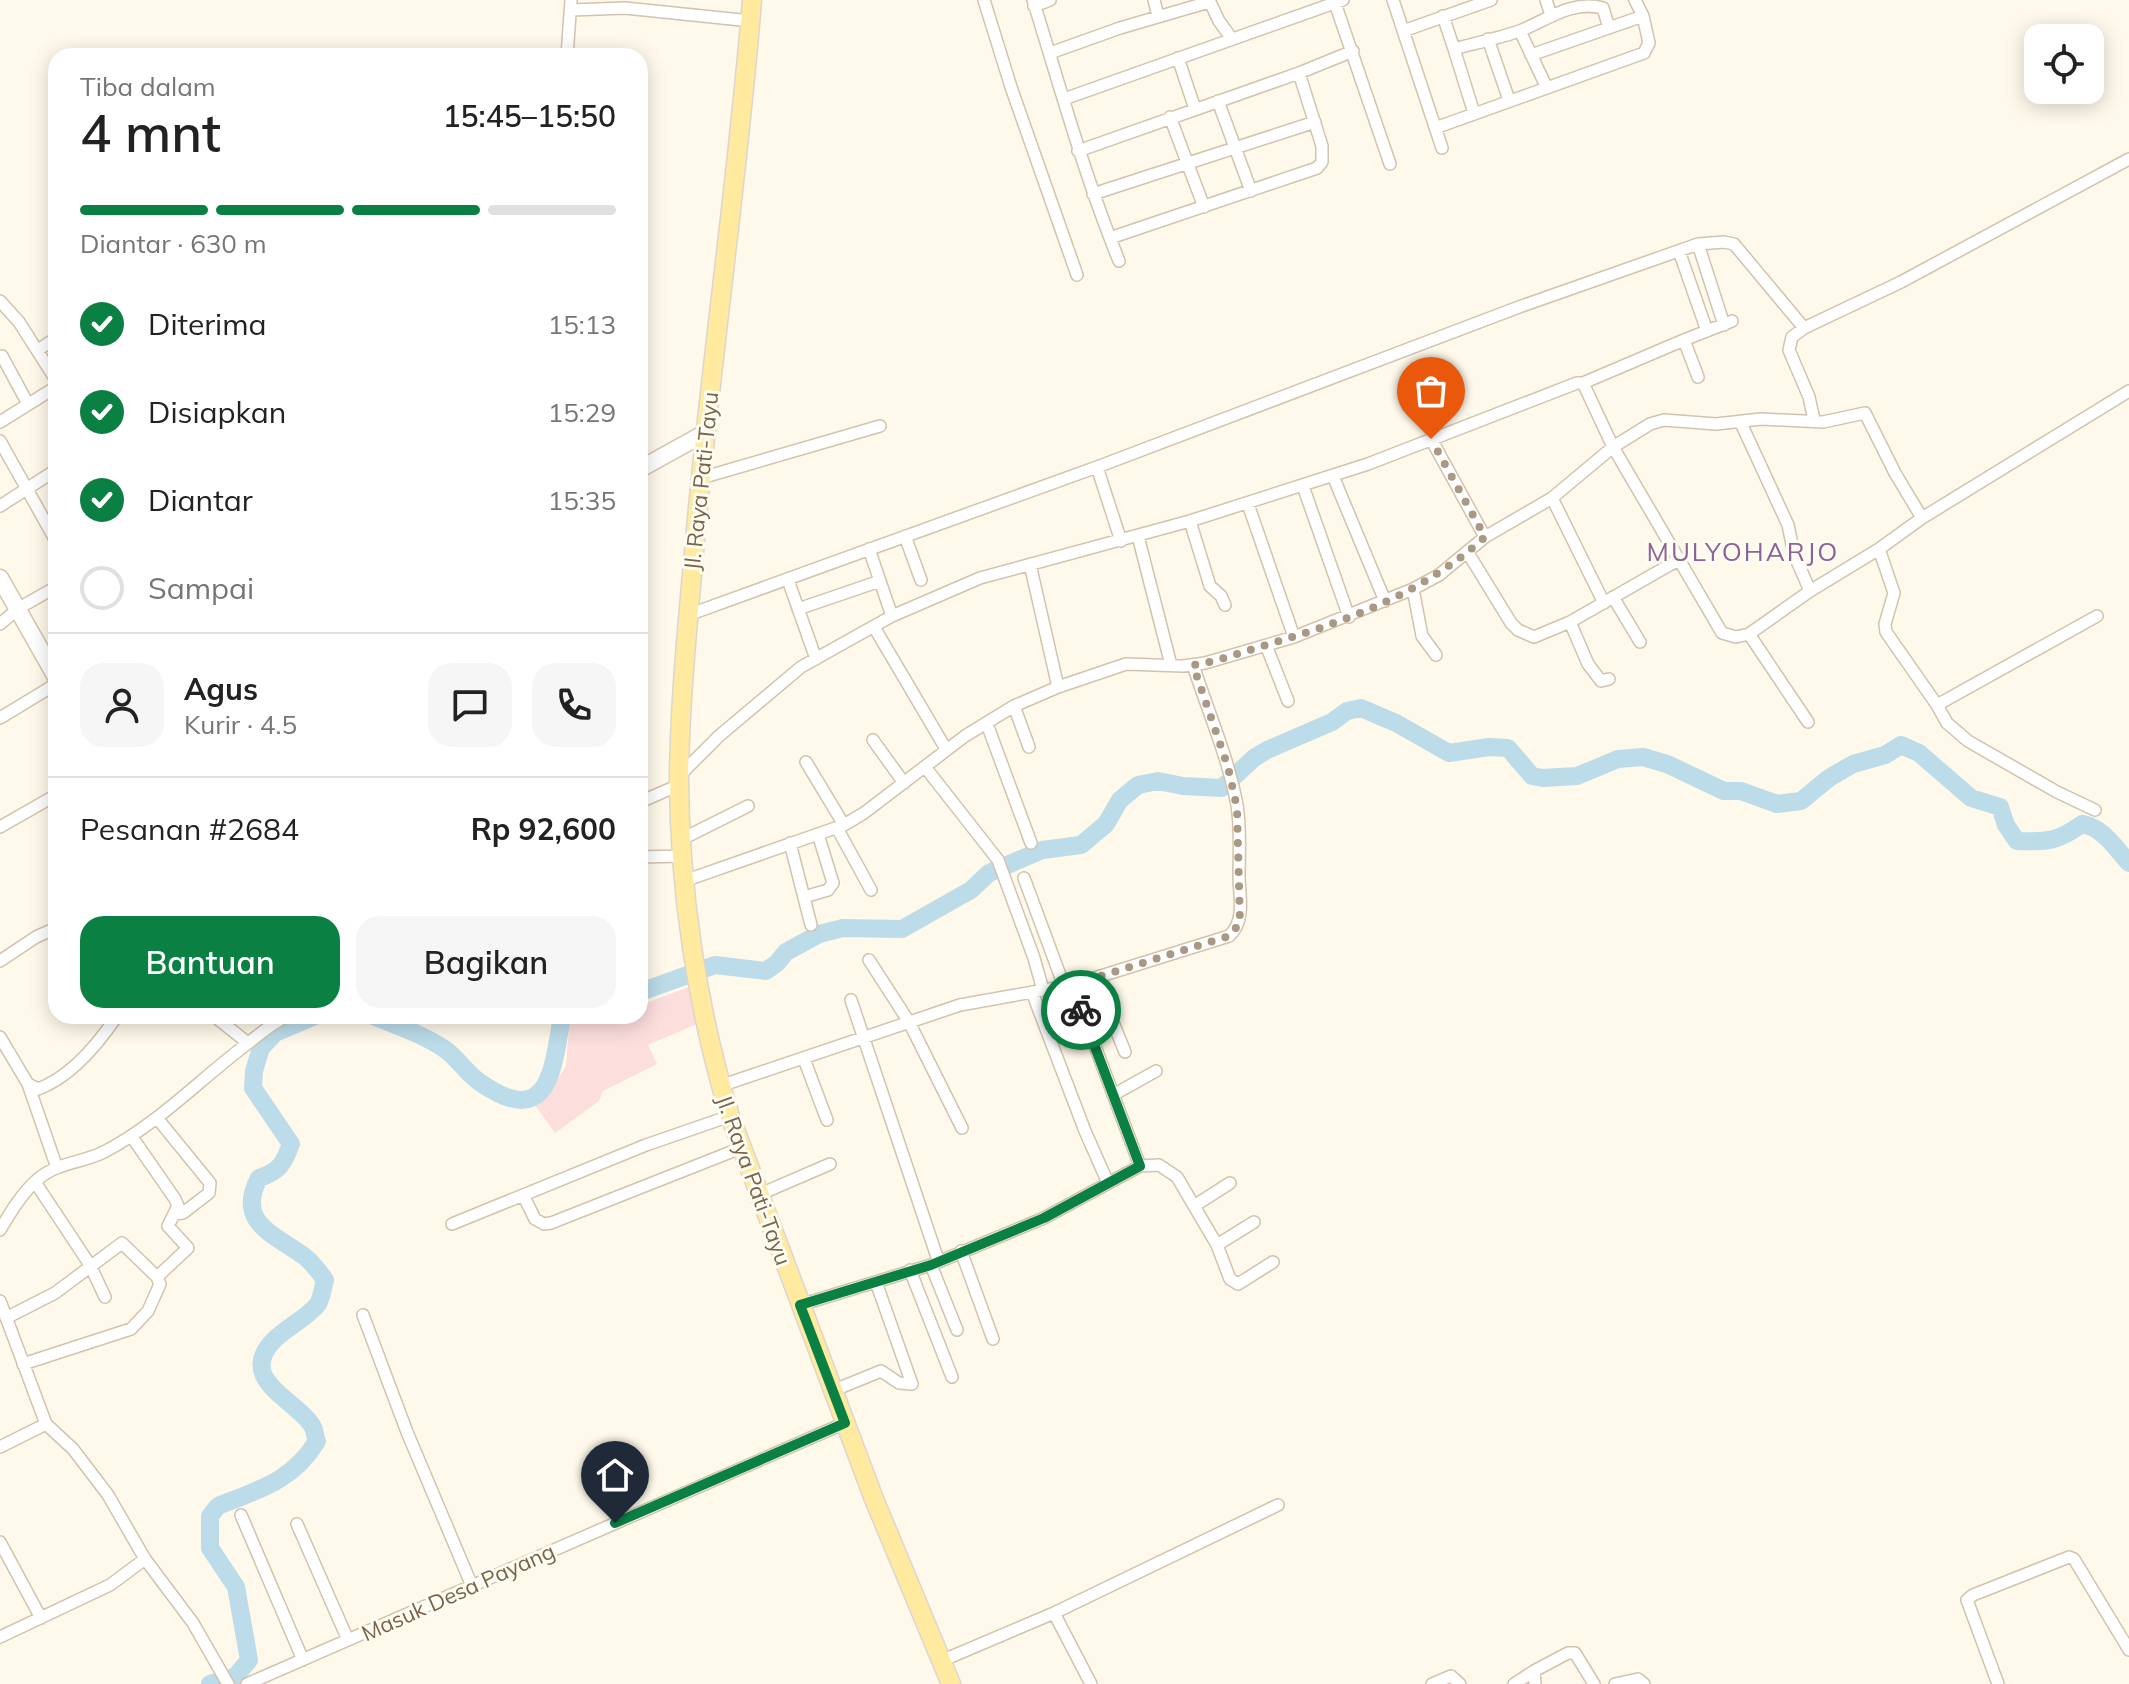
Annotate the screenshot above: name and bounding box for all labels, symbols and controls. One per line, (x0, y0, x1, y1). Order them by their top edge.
map controls (2024, 24, 2104, 104)
button: locate (2024, 24, 2104, 104)
text: Tiba dalam (80, 70, 216, 103)
text: 15:45–15:50 (443, 97, 616, 135)
text: 4 mnt (80, 100, 221, 165)
text: Diantar · 630 m (80, 227, 267, 260)
icon: check (80, 302, 124, 346)
text: Diterima (148, 305, 267, 343)
text: 15:13 (548, 308, 616, 341)
pin (1397, 357, 1465, 439)
icon: bag (1409, 369, 1453, 413)
icon: check (80, 390, 124, 434)
street label: Jl. Raya Pati-Tayu (678, 390, 724, 572)
text: Disiapkan (148, 393, 286, 431)
text: 15:29 (548, 396, 616, 429)
icon: check (80, 478, 124, 522)
text: Diantar (148, 481, 253, 519)
text: 15:35 (548, 484, 616, 517)
district label: MULYOHARJO (1647, 535, 1839, 568)
text: Sampai (148, 569, 254, 607)
button: person (80, 663, 164, 747)
button: chat (428, 663, 512, 747)
button: phone (532, 663, 616, 747)
text: Agus (184, 670, 258, 708)
text: Kurir · 4.5 (184, 708, 297, 741)
text: Pesanan #2684 (80, 810, 299, 848)
text: Rp 92,600 (471, 810, 616, 848)
button: Bantuan (80, 916, 340, 1008)
button: Bagikan (356, 916, 616, 1008)
courier (1041, 970, 1121, 1050)
icon: bike (1059, 988, 1103, 1032)
street label: Jl. Raya Pati-Tayu (710, 1091, 798, 1269)
pin (581, 1441, 649, 1523)
icon: home (593, 1453, 637, 1497)
street label: Masuk Desa Payang (357, 1537, 559, 1647)

